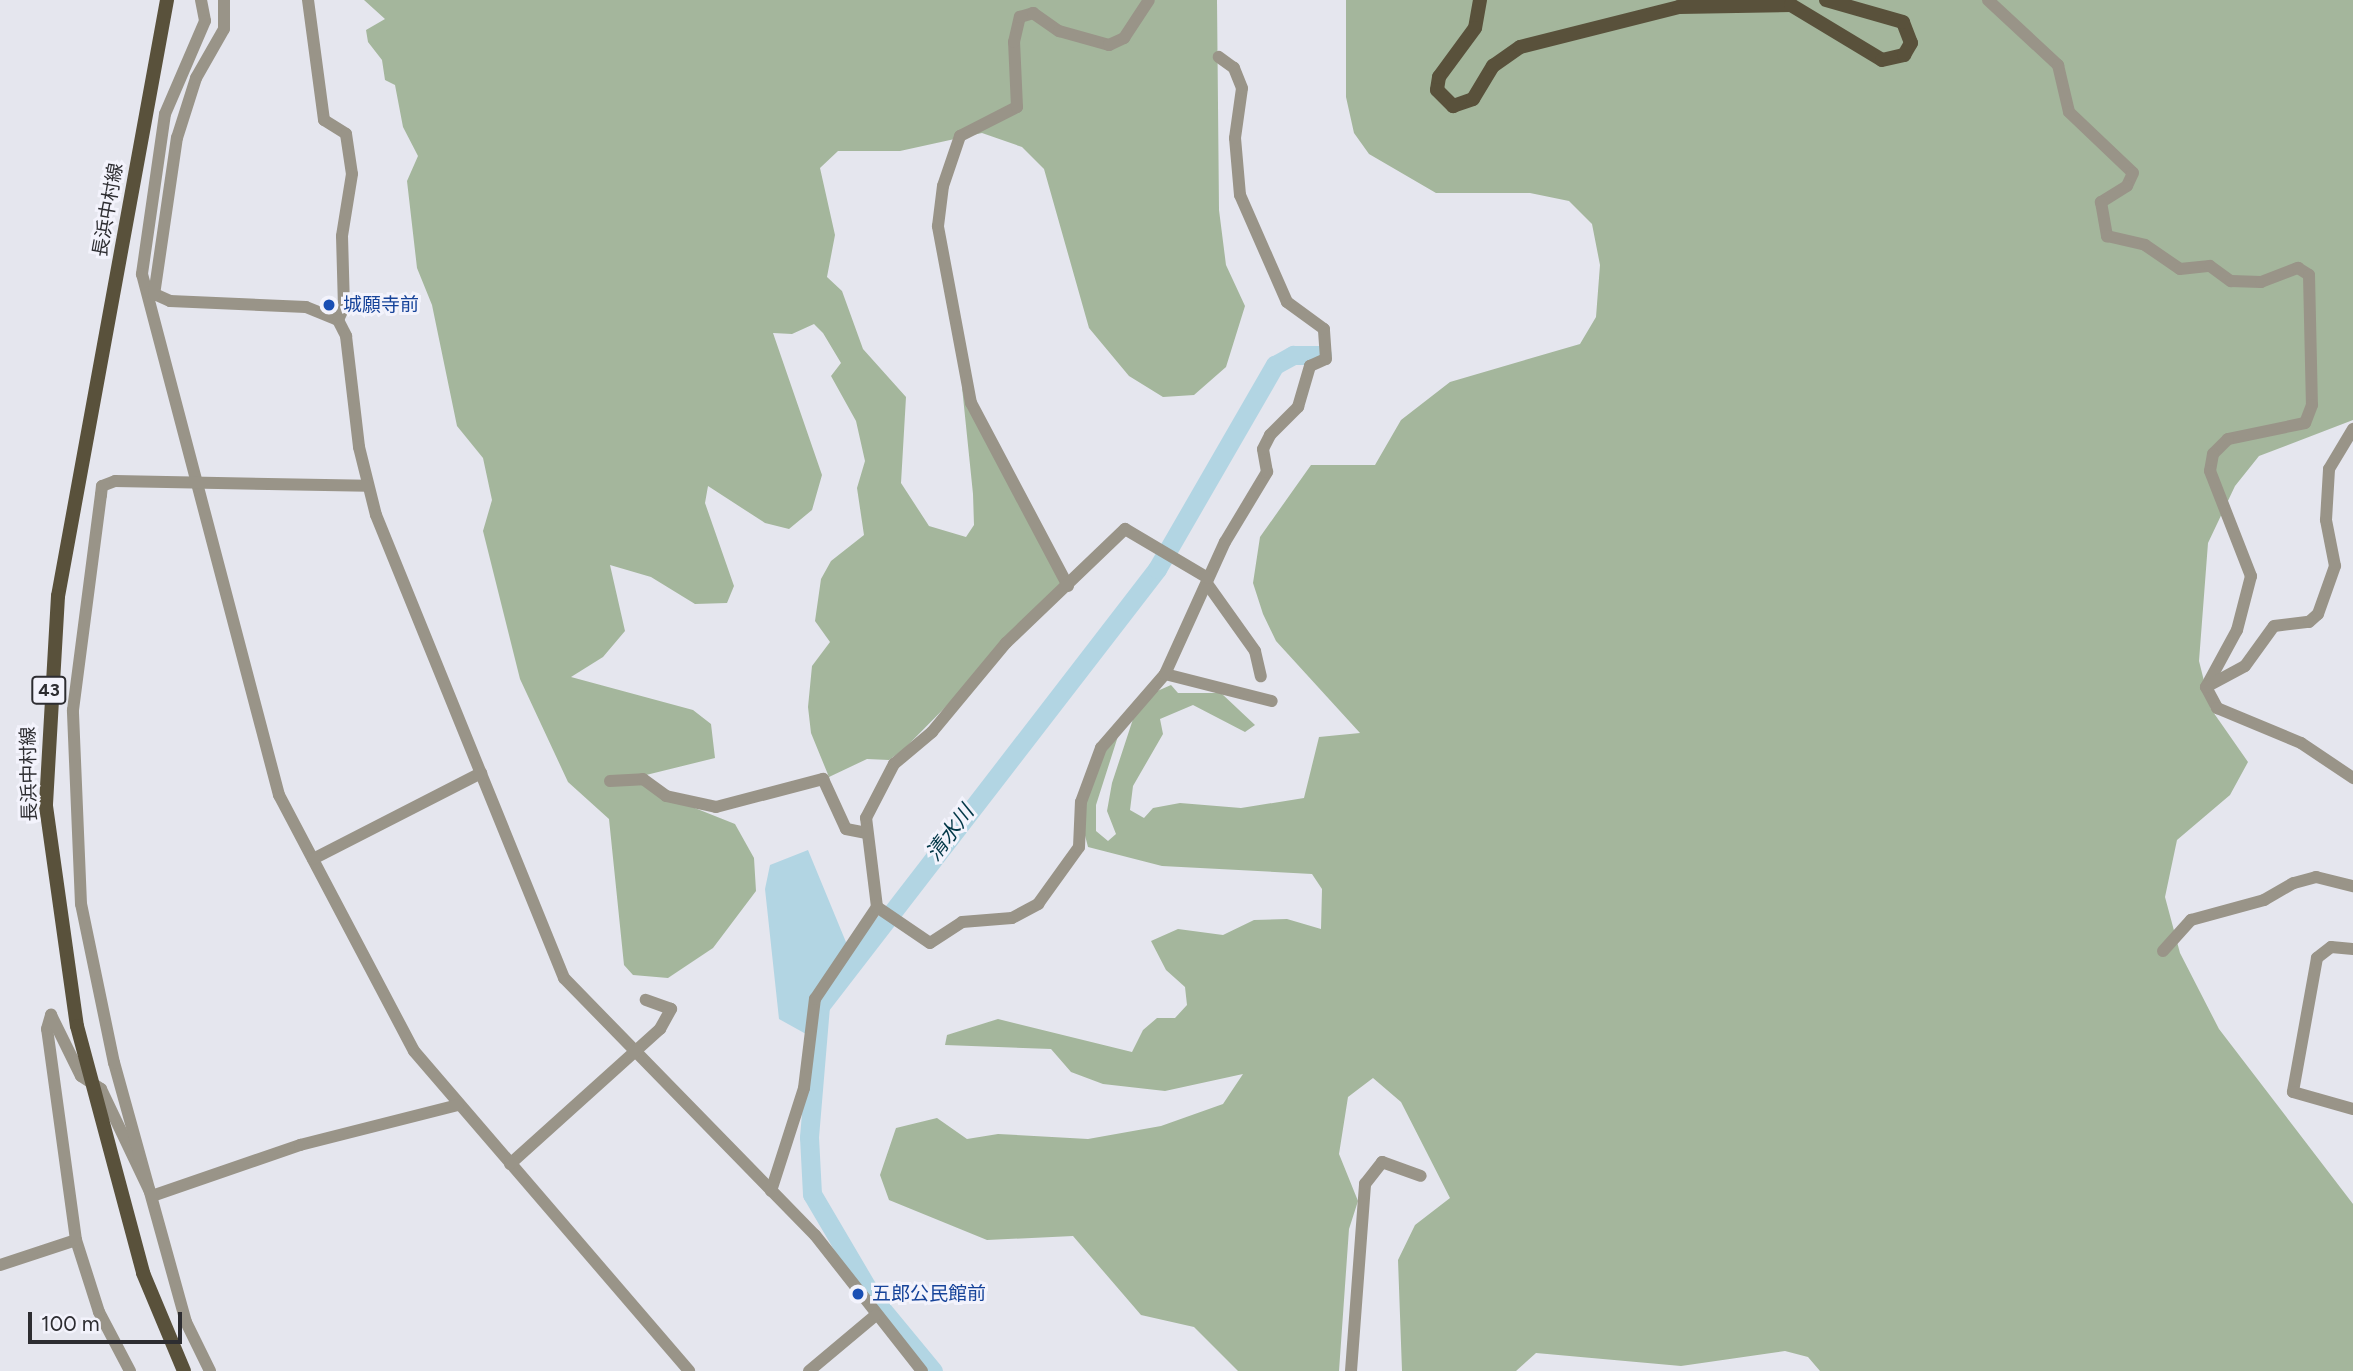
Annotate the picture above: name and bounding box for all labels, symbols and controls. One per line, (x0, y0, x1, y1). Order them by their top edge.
street label: 長浜中村線 (89, 161, 127, 259)
place label: 城願寺前 (343, 294, 419, 316)
marker: 城願寺前 (321, 297, 337, 313)
road number: 43 (30, 676, 68, 704)
street label: 長浜中村線 (17, 726, 41, 822)
water label: 清水川 (921, 800, 979, 866)
place label: 五郎公民館前 (872, 1283, 986, 1305)
marker: 五郎公民館前 (850, 1286, 866, 1302)
scale bar (32, 1298, 186, 1342)
text: 100 m (41, 1311, 100, 1336)

